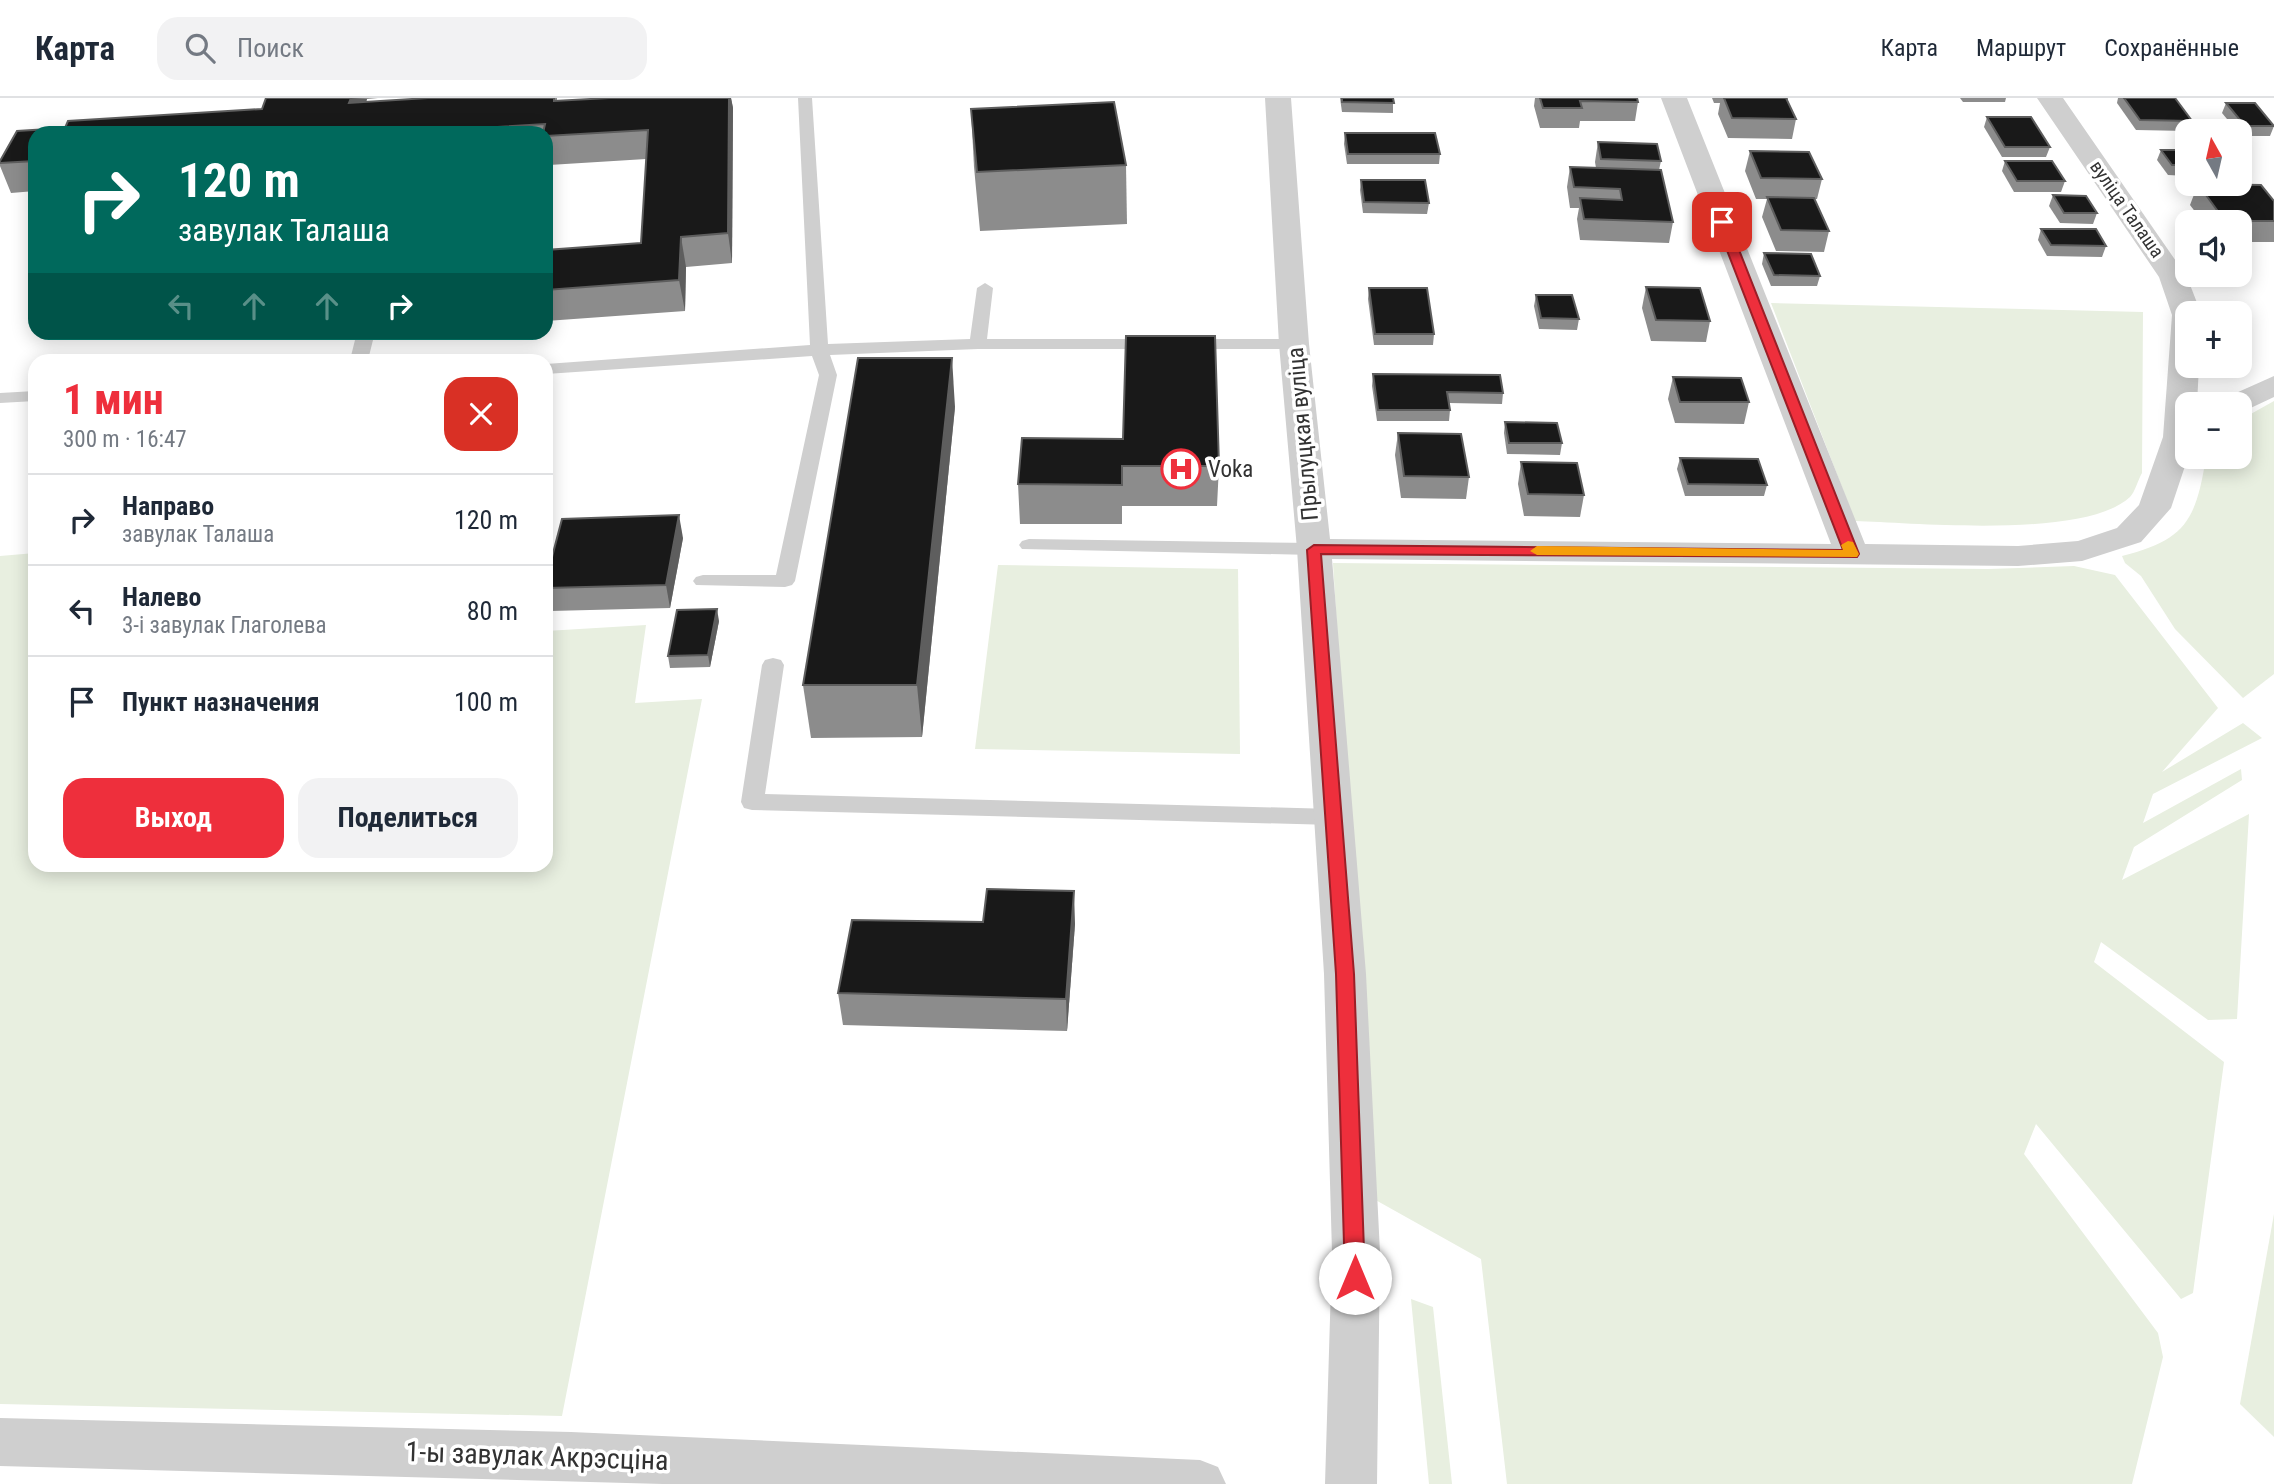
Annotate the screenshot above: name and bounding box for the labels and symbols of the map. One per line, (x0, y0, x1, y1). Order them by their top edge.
north arrow (2175, 119, 2252, 196)
street label: вуліца Талаша (2085, 156, 2169, 262)
pin (1692, 192, 1752, 252)
street label: Прылуцкая вуліца (1282, 346, 1324, 522)
hospital icon: Voka (1160, 448, 1202, 490)
place label: Voka (1208, 456, 1253, 483)
position arrow (1318, 1241, 1392, 1315)
street label: 1-ы завулак Акрэсціна (405, 1435, 669, 1477)

